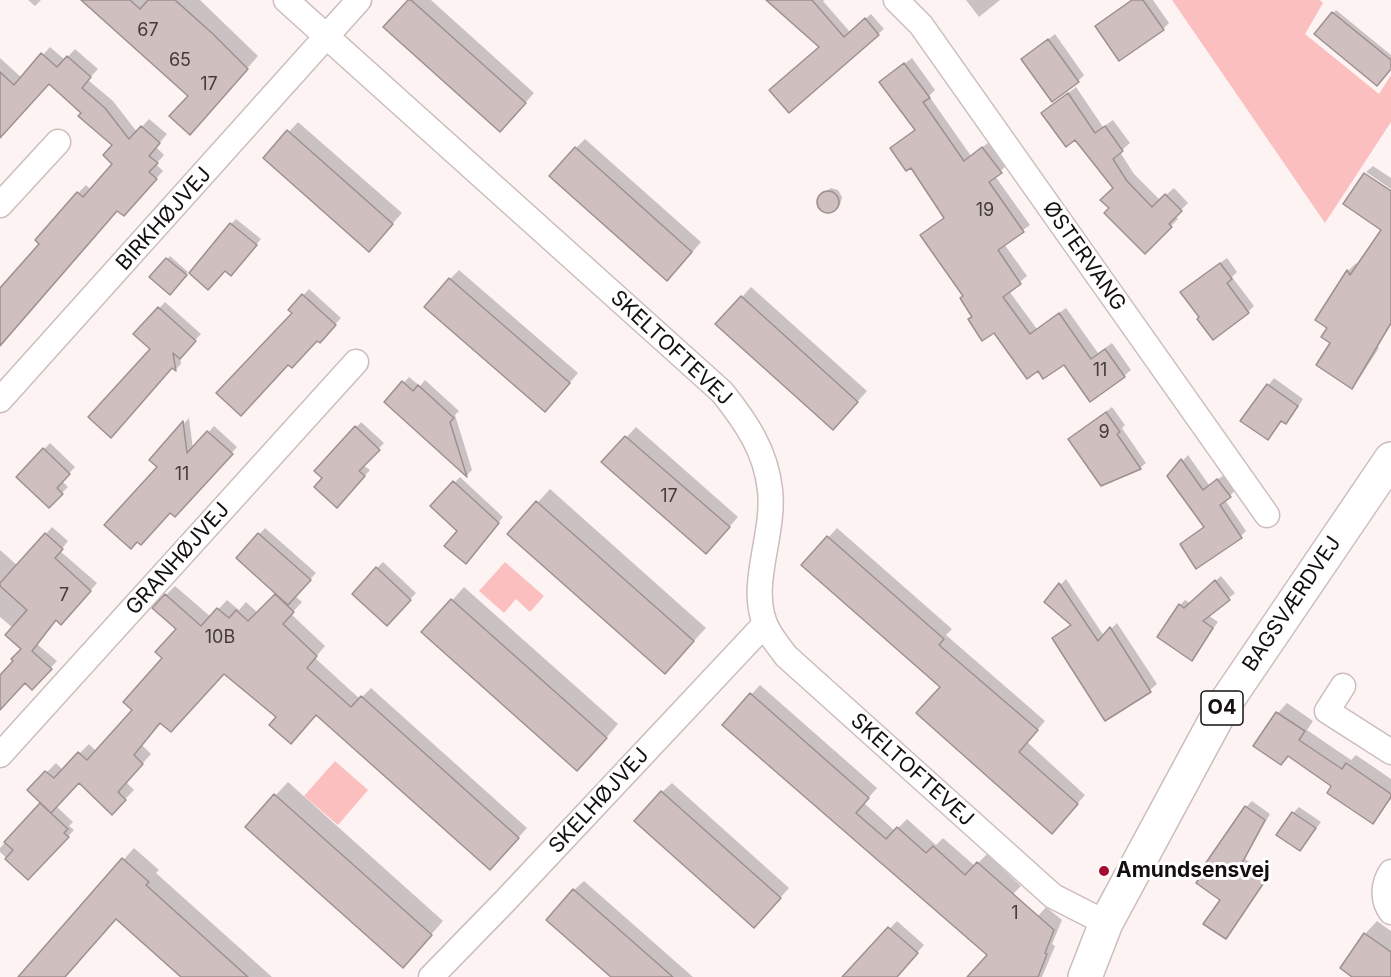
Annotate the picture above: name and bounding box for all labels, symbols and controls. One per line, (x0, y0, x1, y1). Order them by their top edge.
house number: 67 (137, 20, 159, 42)
house number: 65 (169, 50, 191, 72)
house number: 17 (200, 74, 218, 96)
street label: BIRKHØJVEJ (111, 162, 217, 276)
street label: ØSTERVANG (1037, 196, 1131, 316)
house number: 19 (976, 200, 994, 222)
street label: SKELTOFTEVEJ (605, 285, 737, 411)
house number: 11 (1093, 360, 1107, 382)
house number: 9 (1098, 422, 1110, 444)
house number: 11 (175, 464, 189, 486)
house number: 17 (660, 486, 678, 508)
street label: GRANHØJVEJ (121, 498, 235, 620)
street label: BAGSVÆRDVEJ (1237, 532, 1347, 676)
house number: 7 (59, 585, 69, 607)
house number: 10B (205, 627, 235, 649)
road number: O4 (1201, 691, 1243, 725)
street label: SKELTOFTEVEJ (845, 708, 979, 832)
street label: SKELHØJVEJ (544, 743, 654, 859)
place label: Amundsensvej (1116, 858, 1270, 884)
marker: Amundsensvej (1097, 864, 1111, 878)
house number: 1 (1011, 903, 1019, 925)

